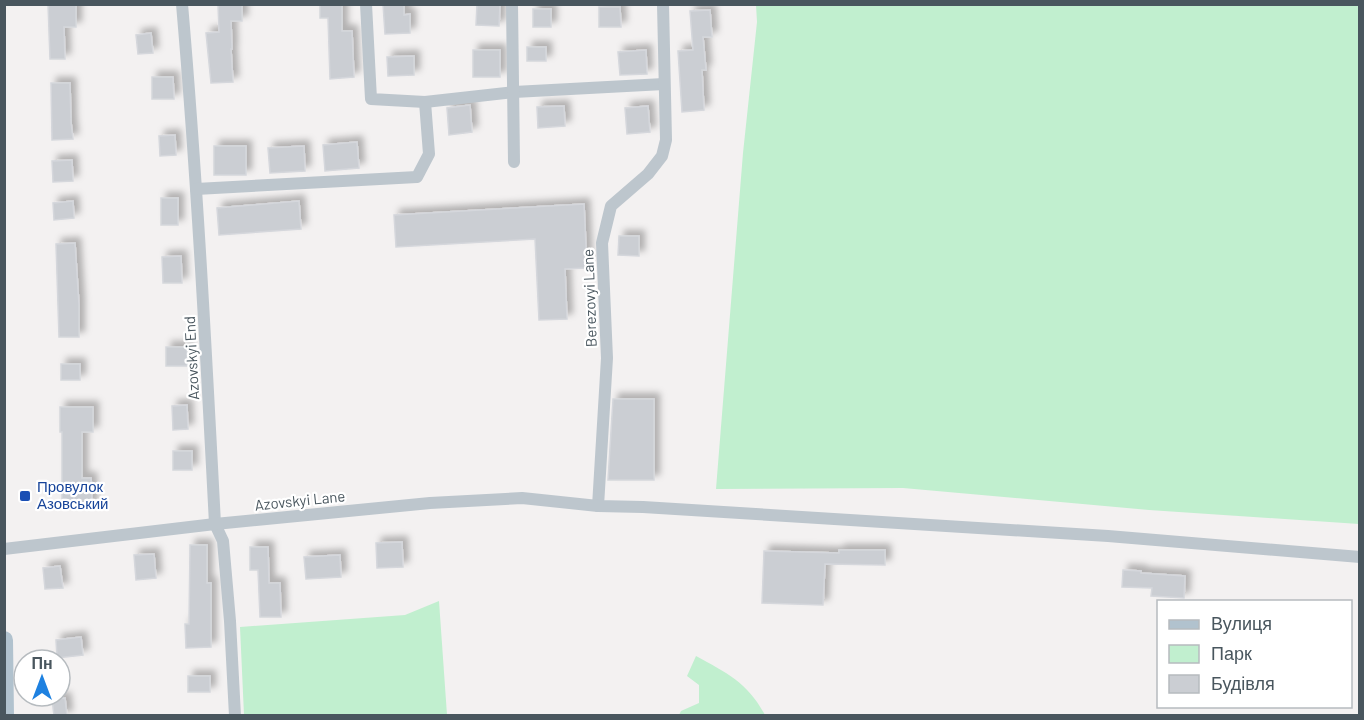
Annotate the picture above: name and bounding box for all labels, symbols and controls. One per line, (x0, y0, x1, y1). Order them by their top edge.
street label: Berezovyi Lane (578, 249, 600, 347)
street label: Azovskyi End (180, 316, 202, 400)
place label: Провулок Азовський (37, 477, 109, 512)
street label: Azovskyi Lane (254, 486, 346, 514)
marker: Провулок Азовський (18, 489, 32, 503)
legend (1157, 600, 1352, 708)
text: Вулиця (1211, 612, 1272, 634)
text: Парк (1211, 642, 1252, 664)
north arrow (12, 648, 72, 708)
text: Пн (31, 653, 53, 672)
text: Будівля (1211, 672, 1275, 694)

